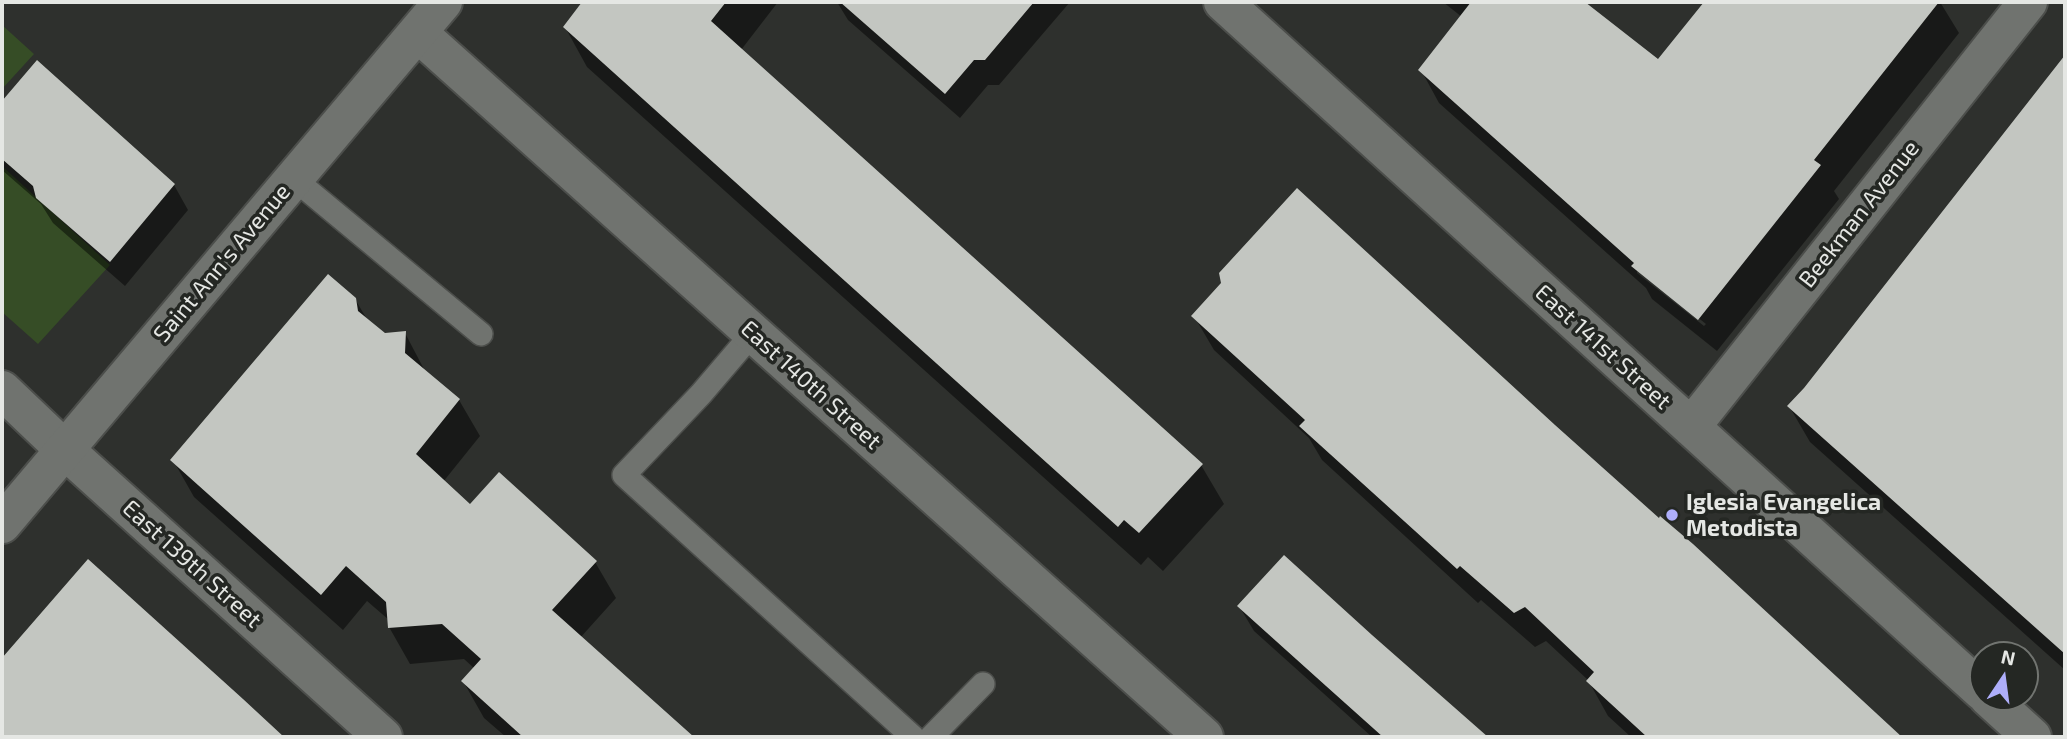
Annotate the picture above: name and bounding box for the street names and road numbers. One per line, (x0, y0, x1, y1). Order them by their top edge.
street label: Beekman Avenue (1793, 135, 1925, 293)
street label: Saint Ann's Avenue (148, 178, 296, 348)
street label: East 141st Street (1529, 279, 1677, 415)
street label: East 140th Street (735, 315, 887, 455)
street label: East 139th Street (117, 494, 267, 634)

